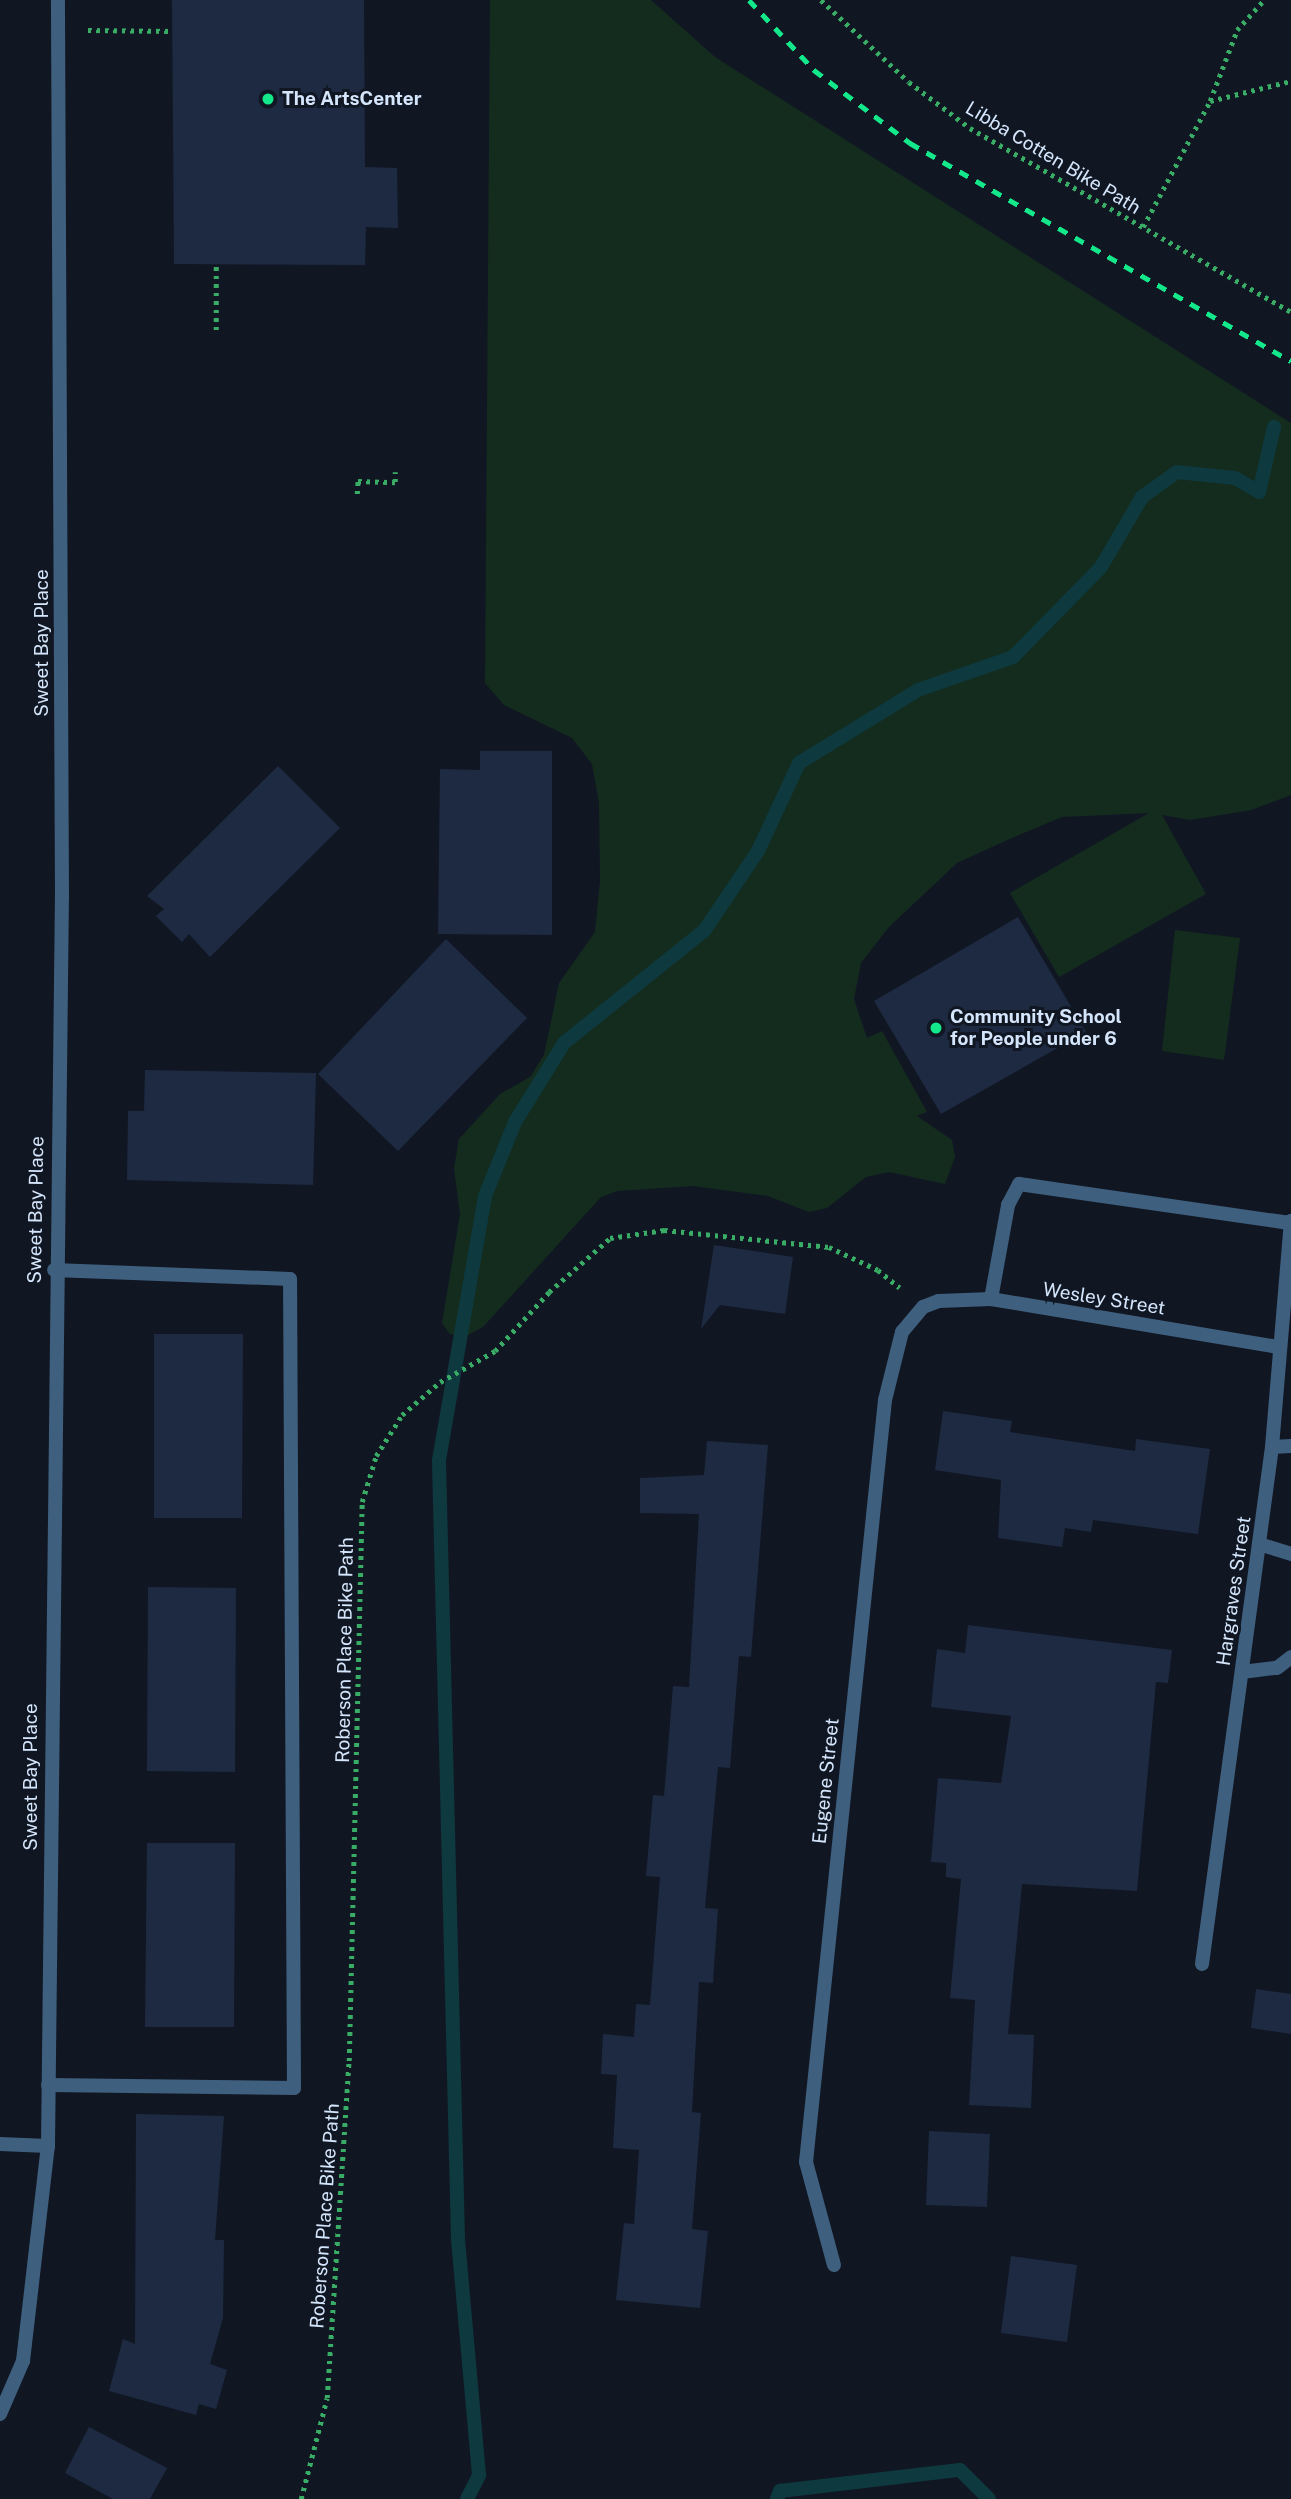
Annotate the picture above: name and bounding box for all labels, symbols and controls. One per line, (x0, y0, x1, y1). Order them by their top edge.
place label: The ArtsCenter (282, 88, 422, 110)
marker: The ArtsCenter (260, 91, 276, 107)
street label: Libba Cotten Bike Path (961, 97, 1145, 219)
street label: Sweet Bay Place (31, 569, 53, 717)
place label: Community School for People under 6 (950, 1006, 1122, 1050)
marker: Community School for People under 6 (928, 1020, 944, 1036)
street label: Sweet Bay Place (23, 1136, 49, 1284)
street label: Wesley Street (1041, 1278, 1167, 1320)
street label: Hargraves Street (1212, 1515, 1256, 1667)
street label: Roberson Place Bike Path (332, 1537, 358, 1763)
street label: Sweet Bay Place (20, 1703, 42, 1851)
street label: Eugene Street (808, 1717, 844, 1845)
street label: Roberson Place Bike Path (306, 2102, 344, 2330)

